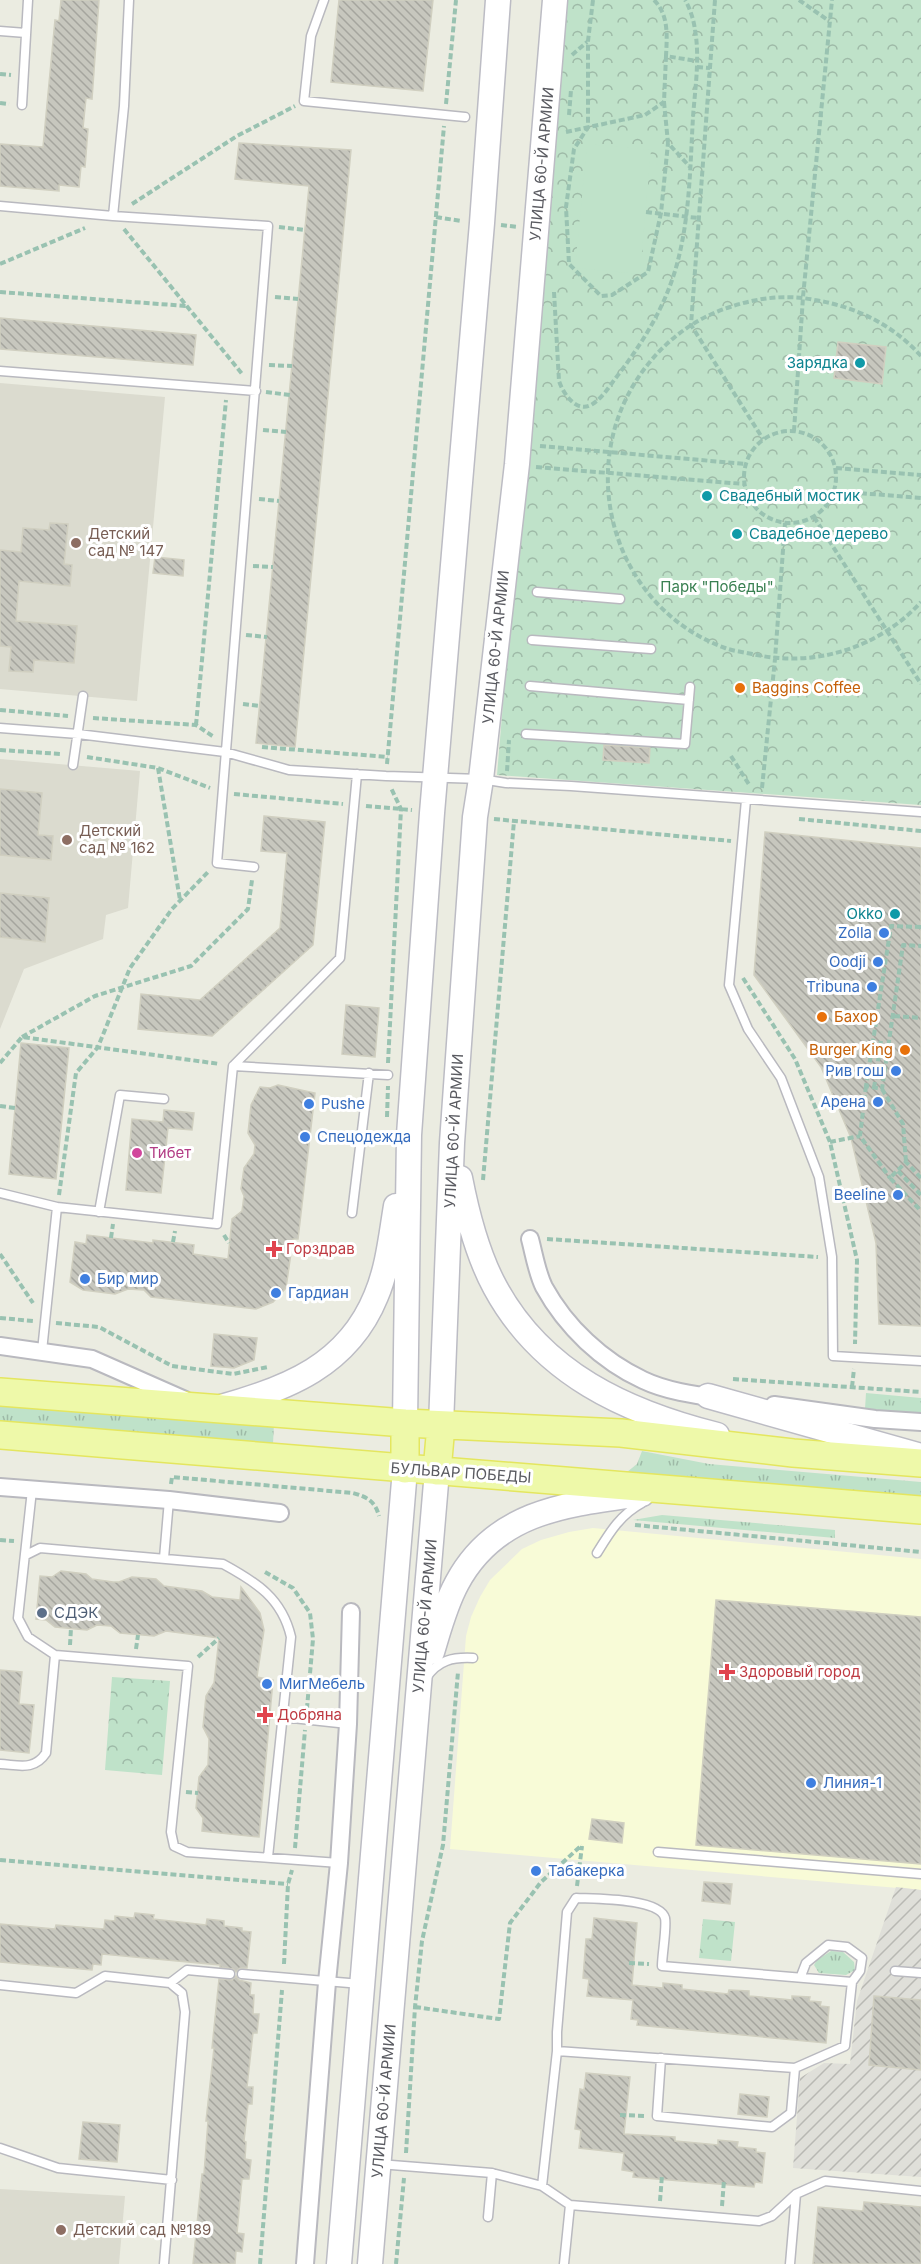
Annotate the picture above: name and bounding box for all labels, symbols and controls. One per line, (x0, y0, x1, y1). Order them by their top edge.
street label: УЛИЦА 60-Й АРМИИ (525, 86, 558, 242)
place label: Зарядка (787, 353, 848, 372)
marker: Зарядка (853, 356, 867, 370)
place label: Свадебный мостик (719, 486, 860, 505)
marker: Свадебный мостик (700, 489, 714, 503)
place label: Детский сад № 147 (88, 524, 164, 560)
place label: Свадебное дерево (749, 524, 888, 543)
marker: Свадебное дерево (730, 527, 744, 541)
marker: Детский сад № 147 (69, 536, 83, 550)
street label: УЛИЦА 60-Й АРМИИ (478, 569, 513, 725)
park label: Парк "Победы" (660, 577, 774, 596)
place label: Baggins Coffee (752, 678, 861, 697)
marker: Baggins Coffee (733, 681, 747, 695)
place label: Детский сад № 162 (79, 821, 155, 857)
marker: Детский сад № 162 (60, 833, 74, 847)
place label: Okko (846, 904, 883, 923)
marker: Okko (888, 907, 902, 921)
place label: Zolla (838, 923, 872, 942)
marker: Zolla (877, 926, 891, 940)
place label: Oodji (829, 952, 866, 971)
marker: Oodji (871, 955, 885, 969)
place label: Tribuna (806, 977, 860, 996)
marker: Tribuna (865, 980, 879, 994)
place label: Бахор (834, 1007, 878, 1026)
marker: Бахор (815, 1010, 829, 1024)
place label: Burger King (809, 1040, 893, 1059)
marker: Burger King (898, 1043, 912, 1057)
street label: УЛИЦА 60-Й АРМИИ (440, 1053, 467, 1209)
place label: Рив гош (825, 1061, 884, 1080)
marker: Рив гош (889, 1064, 903, 1078)
place label: Арена (820, 1092, 866, 1111)
place label: Pushe (321, 1094, 365, 1113)
marker: Арена (871, 1095, 885, 1109)
marker: Pushe (302, 1097, 316, 1111)
place label: Спецодежда (317, 1127, 411, 1146)
marker: Спецодежда (298, 1130, 312, 1144)
place label: Тибет (149, 1143, 191, 1162)
marker: Тибет (130, 1146, 144, 1160)
place label: Beeline (834, 1185, 886, 1204)
marker: Beeline (891, 1188, 905, 1202)
place label: Горздрав (286, 1239, 355, 1258)
marker: Горздрав (267, 1242, 281, 1256)
place label: Бир мир (97, 1269, 159, 1288)
marker: Бир мир (78, 1272, 92, 1286)
place label: Гардиан (288, 1283, 349, 1302)
marker: Гардиан (269, 1286, 283, 1300)
street label: БУЛЬВАР ПОБЕДЫ (390, 1458, 532, 1487)
street label: УЛИЦА 60-Й АРМИИ (408, 1538, 441, 1694)
place label: СДЭК (54, 1603, 98, 1622)
marker: СДЭК (35, 1606, 49, 1620)
place label: Здоровый город (739, 1662, 860, 1681)
marker: Здоровый город (720, 1665, 734, 1679)
place label: МигМебель (279, 1674, 365, 1693)
marker: МигМебель (260, 1677, 274, 1691)
place label: Добряна (277, 1705, 342, 1724)
marker: Добряна (258, 1708, 272, 1722)
place label: Линия-1 (823, 1773, 882, 1792)
marker: Линия-1 (804, 1776, 818, 1790)
place label: Табакерка (548, 1861, 625, 1880)
marker: Табакерка (529, 1864, 543, 1878)
street label: УЛИЦА 60-Й АРМИИ (367, 2023, 400, 2179)
place label: Детский сад №189 (73, 2220, 211, 2239)
marker: Детский сад №189 (54, 2223, 68, 2237)

